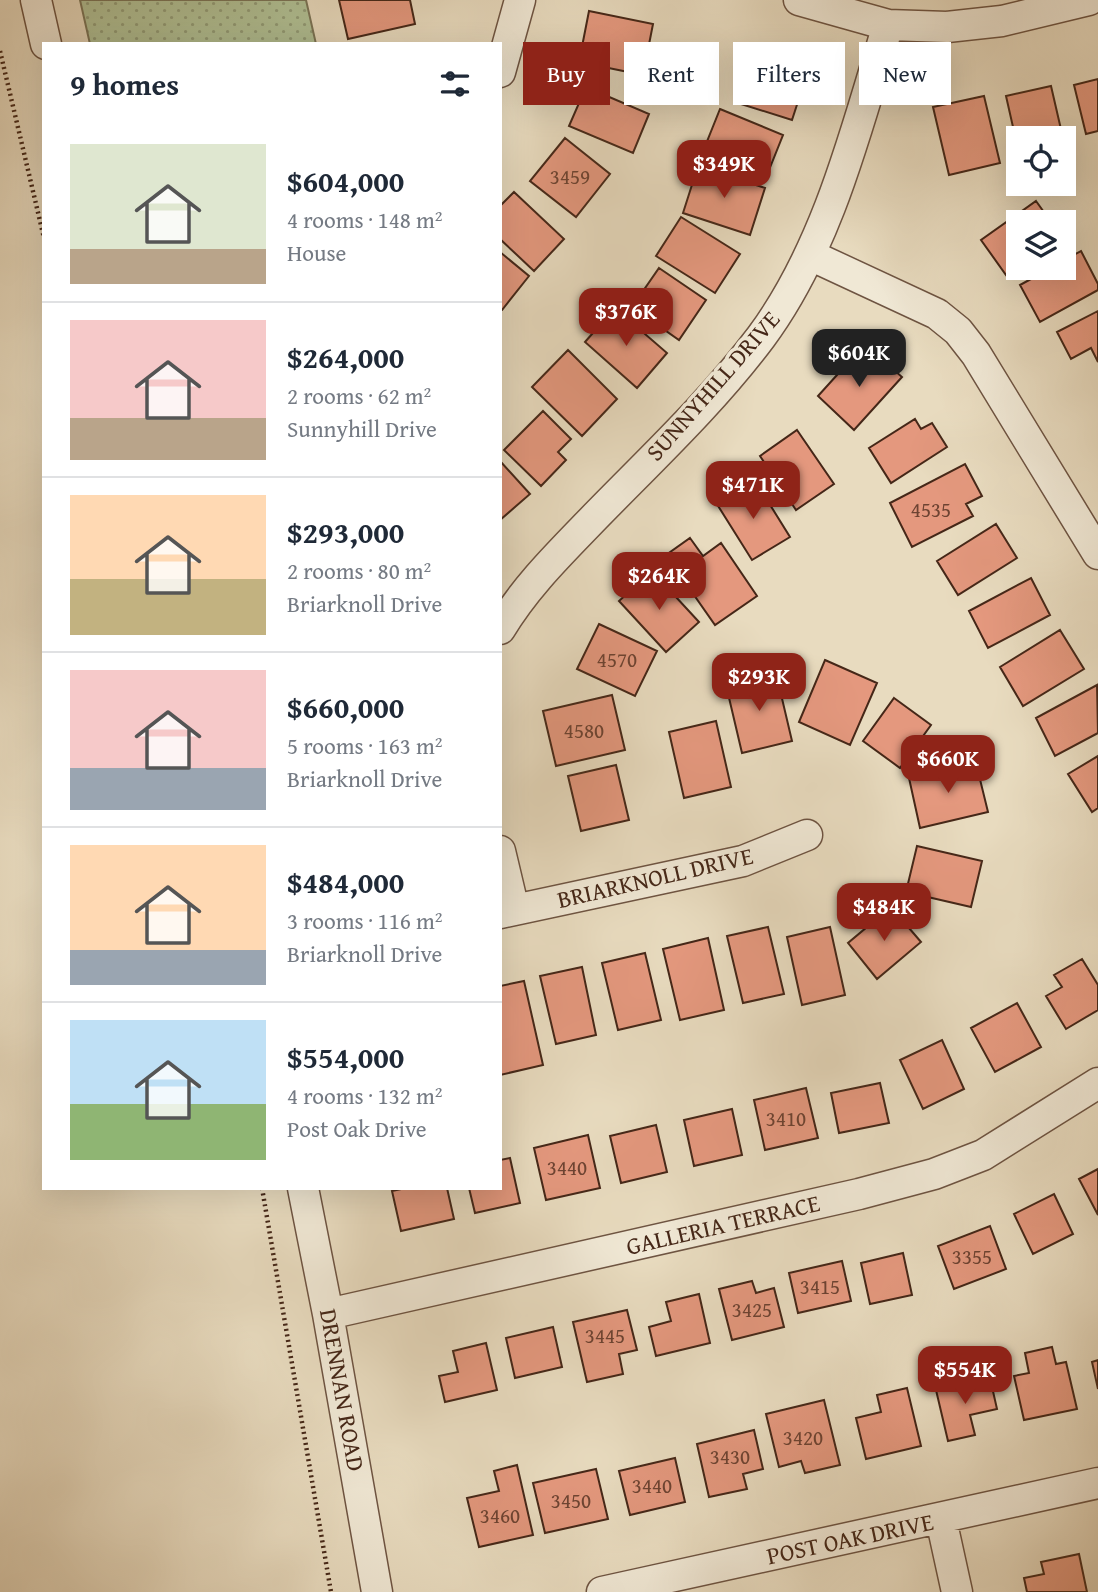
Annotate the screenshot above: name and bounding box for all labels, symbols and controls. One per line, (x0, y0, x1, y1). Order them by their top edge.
chip: Buy (523, 42, 610, 105)
chip: Rent (624, 42, 719, 105)
chip: Filters (733, 42, 845, 105)
chip: New (859, 42, 951, 105)
text: 9 homes (70, 62, 179, 106)
icon: filters (436, 65, 474, 103)
map controls (1006, 126, 1076, 280)
button: locate (1006, 126, 1076, 196)
pin: $349K (675, 140, 773, 200)
text: $349K (693, 146, 755, 179)
text: $604,000 (287, 159, 404, 203)
house number: 3459 (550, 161, 590, 192)
icon: home (126, 172, 210, 256)
text: 4 rooms · 148 m² (287, 203, 442, 236)
button: layers (1006, 210, 1076, 280)
text: House (287, 236, 346, 269)
pin: $376K (577, 288, 675, 348)
text: $376K (595, 294, 657, 327)
street label: SUNNYHILL DRIVE (637, 303, 788, 468)
pin: $604K (810, 330, 908, 389)
text: $264,000 (287, 335, 404, 379)
text: $604K (828, 335, 890, 368)
icon: home (126, 348, 210, 432)
text: 2 rooms · 62 m² (287, 379, 431, 412)
text: Sunnyhill Drive (287, 412, 437, 445)
pin: $471K (704, 462, 802, 521)
text: $471K (722, 467, 784, 500)
house number: 4535 (911, 494, 951, 525)
text: $293,000 (287, 510, 404, 554)
icon: home (126, 523, 210, 607)
pin: $264K (610, 552, 708, 612)
text: 2 rooms · 80 m² (287, 554, 431, 587)
text: $264K (628, 558, 690, 591)
text: Briarknoll Drive (287, 587, 442, 620)
house number: 4570 (597, 644, 637, 675)
pin: $293K (710, 654, 808, 713)
text: $293K (728, 659, 790, 692)
text: $660,000 (287, 685, 404, 729)
icon: home (126, 698, 210, 782)
house number: 4580 (564, 715, 604, 746)
text: 5 rooms · 163 m² (287, 729, 442, 762)
pin: $660K (899, 736, 997, 795)
text: $660K (917, 741, 979, 774)
text: Briarknoll Drive (287, 762, 442, 795)
street label: BRIARKNOLL DRIVE (554, 838, 756, 917)
text: $484,000 (287, 860, 404, 904)
icon: home (126, 873, 210, 957)
pin: $484K (835, 884, 933, 943)
text: $484K (853, 889, 915, 922)
text: 3 rooms · 116 m² (287, 904, 442, 937)
text: Briarknoll Drive (287, 937, 442, 970)
text: $554,000 (287, 1035, 404, 1079)
icon: home (126, 1048, 210, 1132)
text: 4 rooms · 132 m² (287, 1079, 442, 1112)
house number: 3410 (766, 1103, 806, 1134)
text: Post Oak Drive (287, 1112, 427, 1145)
house number: 3440 (547, 1152, 587, 1183)
street label: GALLERIA TERRACE (623, 1185, 823, 1264)
house number: 3355 (952, 1241, 992, 1272)
house number: 3415 (800, 1271, 840, 1302)
house number: 3425 (732, 1294, 772, 1325)
street label: DRENNAN ROAD (311, 1306, 374, 1474)
house number: 3445 (585, 1320, 625, 1351)
pin: $554K (916, 1346, 1014, 1406)
text: $554K (934, 1352, 996, 1385)
house number: 3420 (783, 1422, 823, 1453)
house number: 3430 (710, 1441, 750, 1472)
house number: 3440 (632, 1470, 672, 1501)
house number: 3450 (551, 1485, 591, 1516)
house number: 3460 (480, 1500, 520, 1531)
street label: POST OAK DRIVE (763, 1504, 936, 1573)

